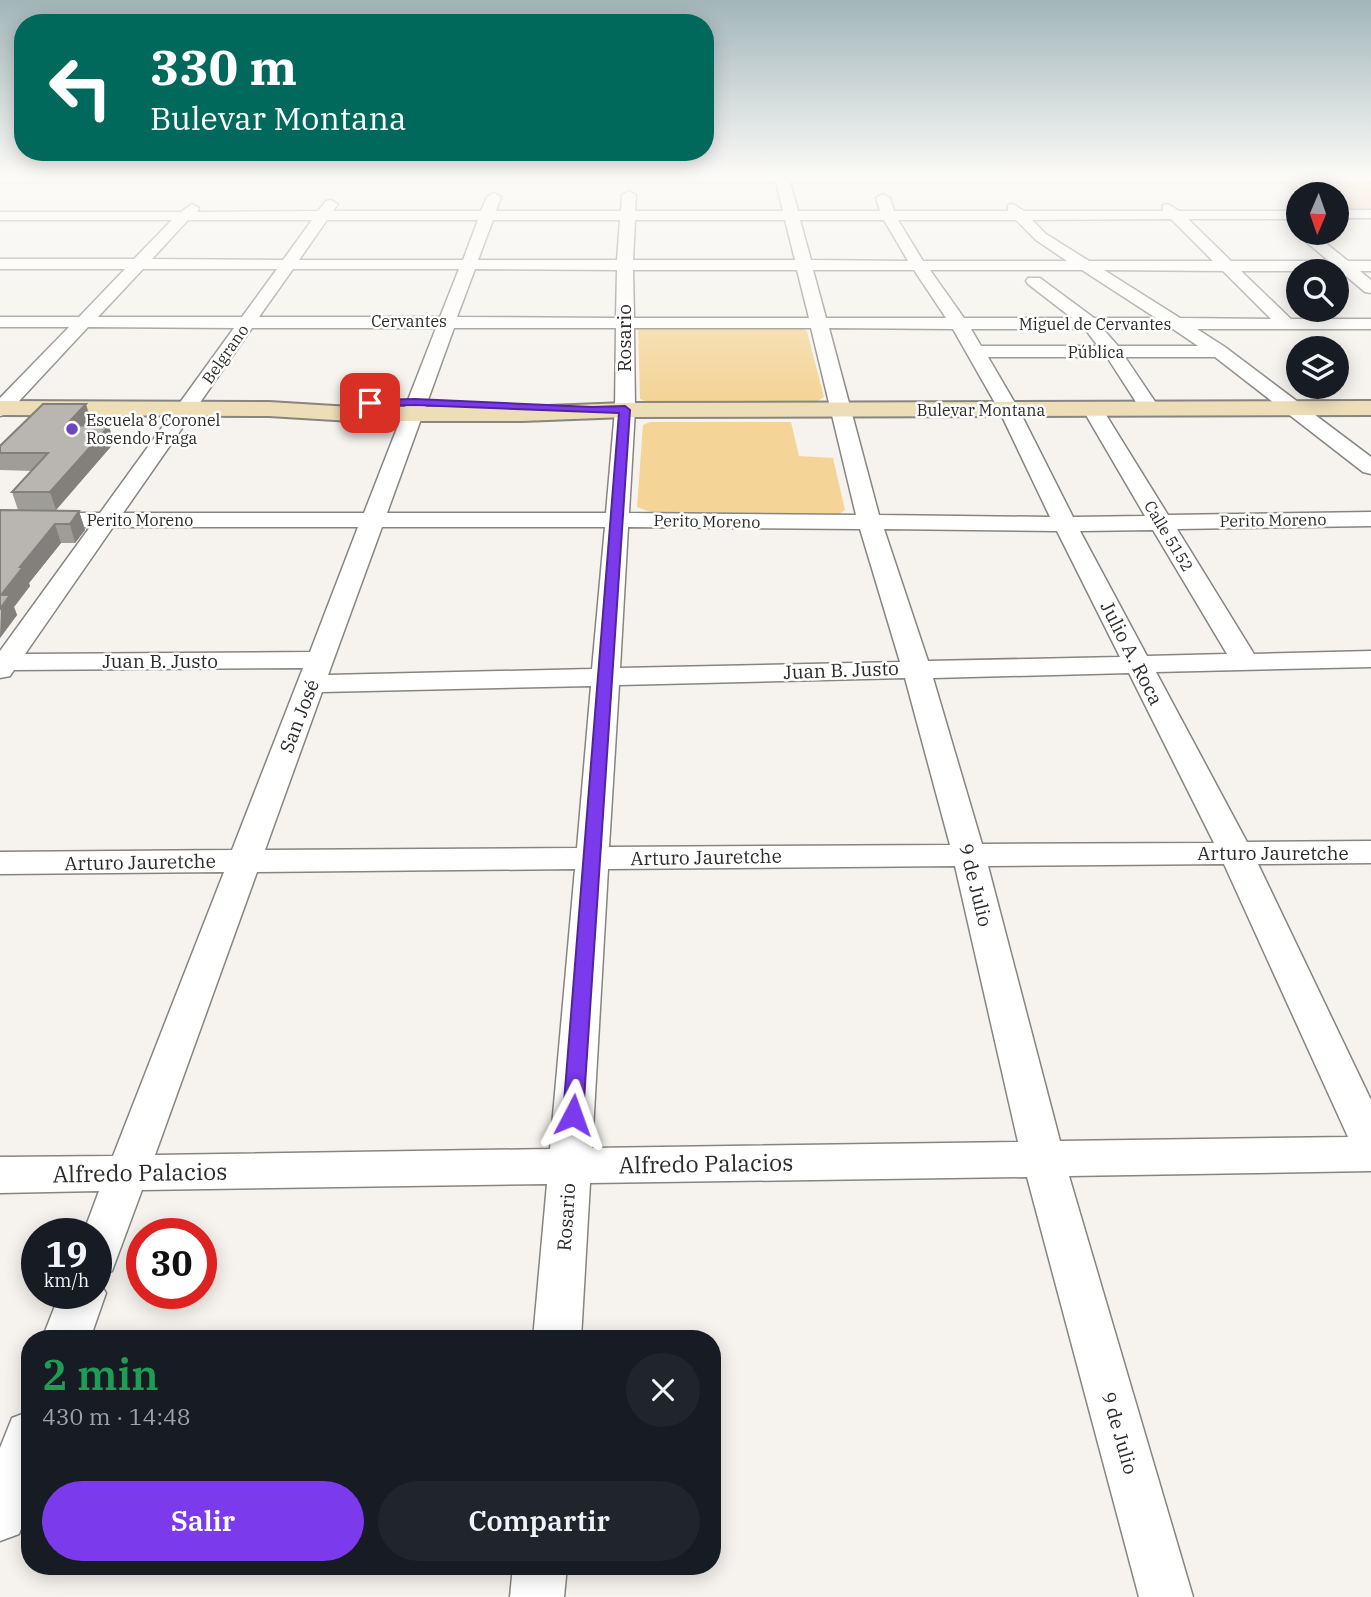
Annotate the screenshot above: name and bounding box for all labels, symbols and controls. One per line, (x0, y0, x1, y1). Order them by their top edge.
text: 330 m (150, 35, 297, 98)
icon: left (35, 42, 126, 133)
text: Bulevar Montana (150, 97, 407, 139)
north arrow (1286, 182, 1349, 245)
map controls (1286, 182, 1349, 399)
button: search (1286, 259, 1349, 322)
street label: Rosario (612, 304, 636, 372)
street label: Cervantes (371, 311, 447, 331)
street label: Miguel de Cervantes (1019, 314, 1171, 334)
street label: Belgrano (197, 320, 253, 388)
button: layers (1286, 336, 1349, 399)
street label: Pública (1068, 342, 1124, 362)
pin (340, 373, 400, 433)
icon: arrive (351, 384, 389, 422)
street label: Bulevar Montana (917, 400, 1045, 420)
place label: Escuela 8 Coronel Rosendo Fraga (86, 410, 221, 448)
marker: Escuela 8 Coronel Rosendo Fraga (64, 421, 80, 437)
street label: Calle 5152 (1140, 497, 1198, 575)
street label: Perito Moreno (1220, 509, 1326, 531)
street label: Perito Moreno (87, 510, 193, 530)
street label: Perito Moreno (654, 510, 760, 532)
street label: Julio A. Roca (1096, 597, 1168, 709)
street label: Juan B. Justo (102, 649, 218, 673)
street label: Juan B. Justo (783, 656, 899, 684)
street label: San José (274, 676, 324, 756)
street label: 9 de Julio (954, 841, 998, 929)
street label: Arturo Jauretche (1197, 841, 1349, 865)
street label: Arturo Jauretche (630, 844, 782, 870)
street label: Arturo Jauretche (64, 849, 216, 875)
position arrow (536, 1078, 610, 1152)
street label: Alfredo Palacios (618, 1146, 794, 1180)
street label: Alfredo Palacios (52, 1155, 228, 1189)
street label: Rosario (552, 1182, 580, 1252)
speed limit sign: 30 (126, 1218, 217, 1309)
text: 19 (45, 1231, 88, 1277)
text: km/h (44, 1269, 89, 1292)
text: 2 min (42, 1347, 159, 1402)
button: close (626, 1353, 700, 1427)
street label: 9 de Julio (1097, 1389, 1143, 1477)
text: 430 m · 14:48 (42, 1401, 191, 1431)
button: Salir (42, 1481, 364, 1561)
button: Compartir (378, 1481, 700, 1561)

